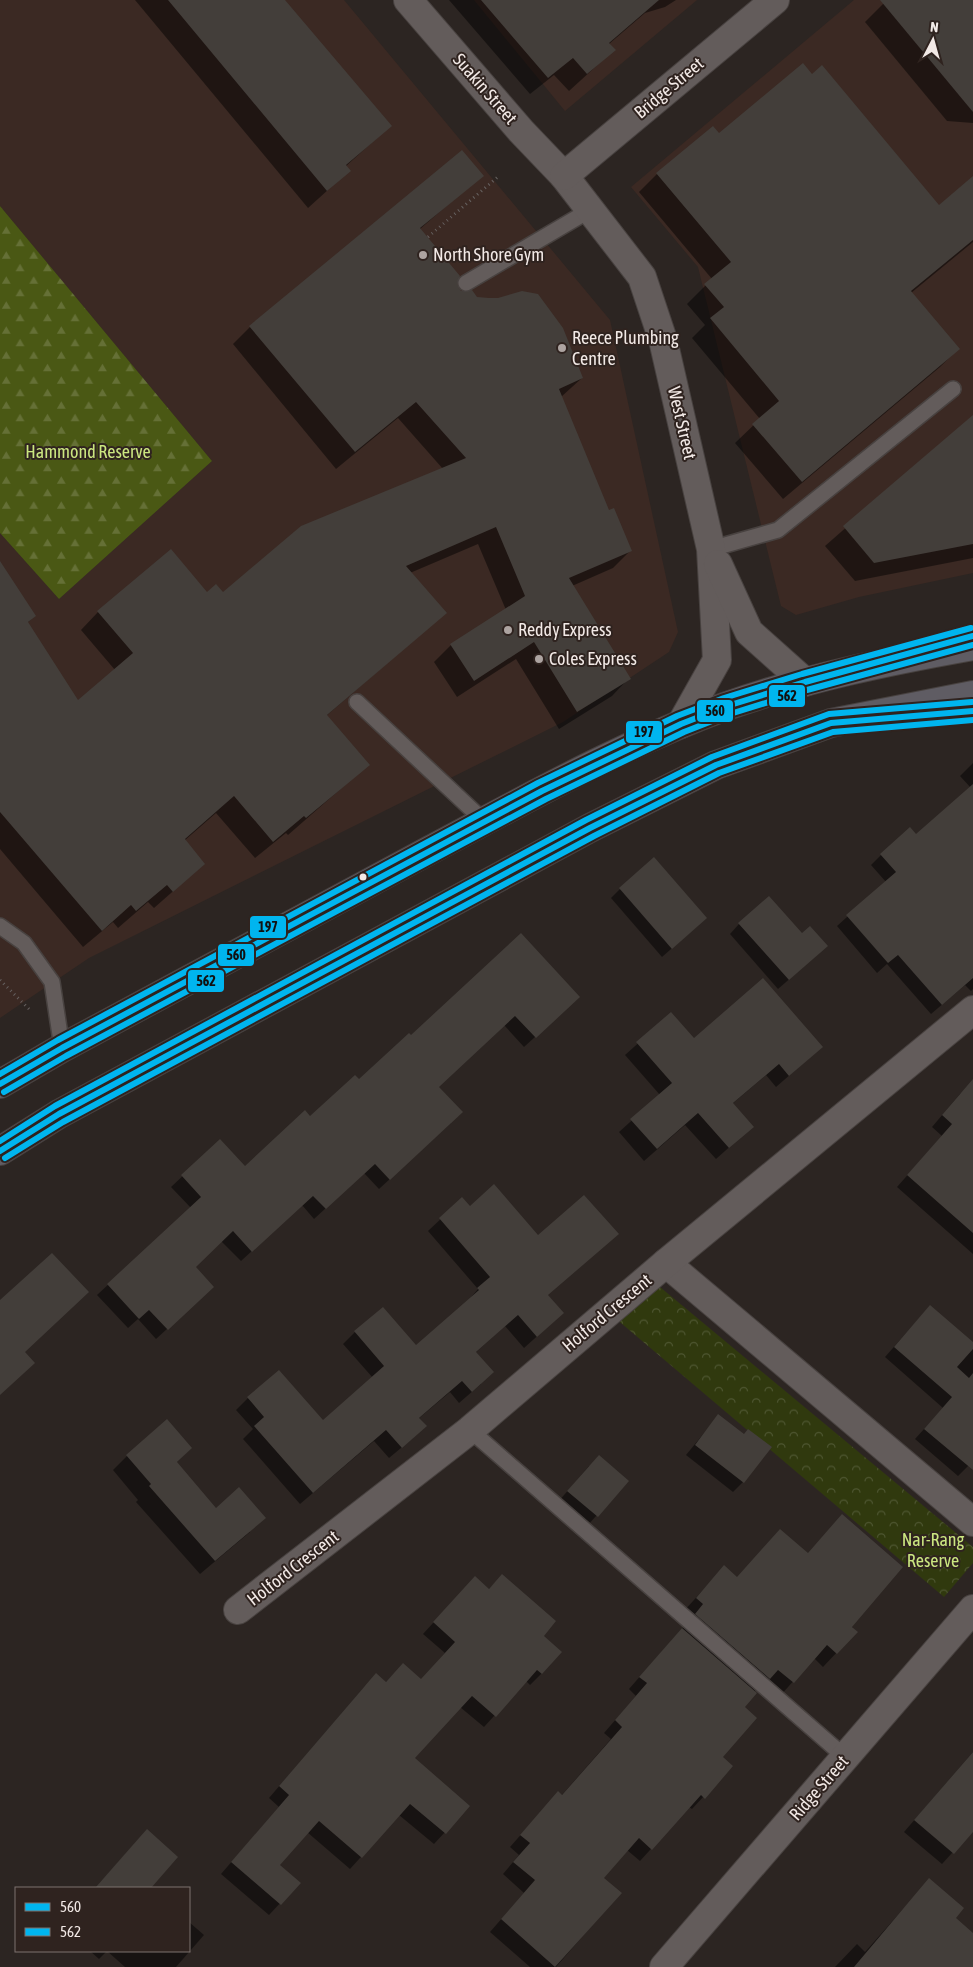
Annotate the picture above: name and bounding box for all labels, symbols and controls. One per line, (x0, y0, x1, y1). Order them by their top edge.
north arrow (908, 15, 958, 65)
text: N (929, 19, 939, 35)
street label: Suakin Street (449, 49, 522, 128)
street label: Bridge Street (630, 53, 708, 123)
place label: North Shore Gym (433, 244, 544, 265)
marker: North Shore Gym (417, 249, 429, 261)
place label: Reece Plumbing Centre (572, 327, 679, 369)
marker: Reece Plumbing Centre (556, 342, 568, 354)
street label: West Street (664, 384, 701, 461)
park label: Hammond Reserve (25, 441, 151, 462)
place label: Reddy Express (518, 619, 612, 640)
marker: Reddy Express (502, 624, 514, 636)
place label: Coles Express (549, 648, 637, 669)
marker: Coles Express (533, 653, 545, 665)
line badge: 562 (768, 684, 806, 708)
text: 562 (777, 688, 797, 704)
line badge: 560 (696, 699, 734, 723)
text: 560 (705, 703, 725, 719)
line badge: 197 (625, 720, 663, 744)
text: 197 (634, 724, 654, 740)
unlabelled marker (358, 872, 368, 882)
line badge: 197 (249, 915, 287, 939)
text: 197 (258, 919, 278, 935)
line badge: 560 (217, 943, 255, 967)
text: 560 (226, 947, 246, 963)
line badge: 562 (187, 969, 225, 993)
text: 562 (196, 973, 216, 989)
street label: Holford Crescent (558, 1269, 656, 1356)
street label: Holford Crescent (243, 1525, 343, 1610)
park label: Nar-Rang Reserve (902, 1529, 965, 1571)
street label: Ridge Street (785, 1751, 853, 1824)
legend (15, 1887, 190, 1952)
text: 560 (60, 1898, 81, 1915)
text: 562 (60, 1923, 81, 1940)

